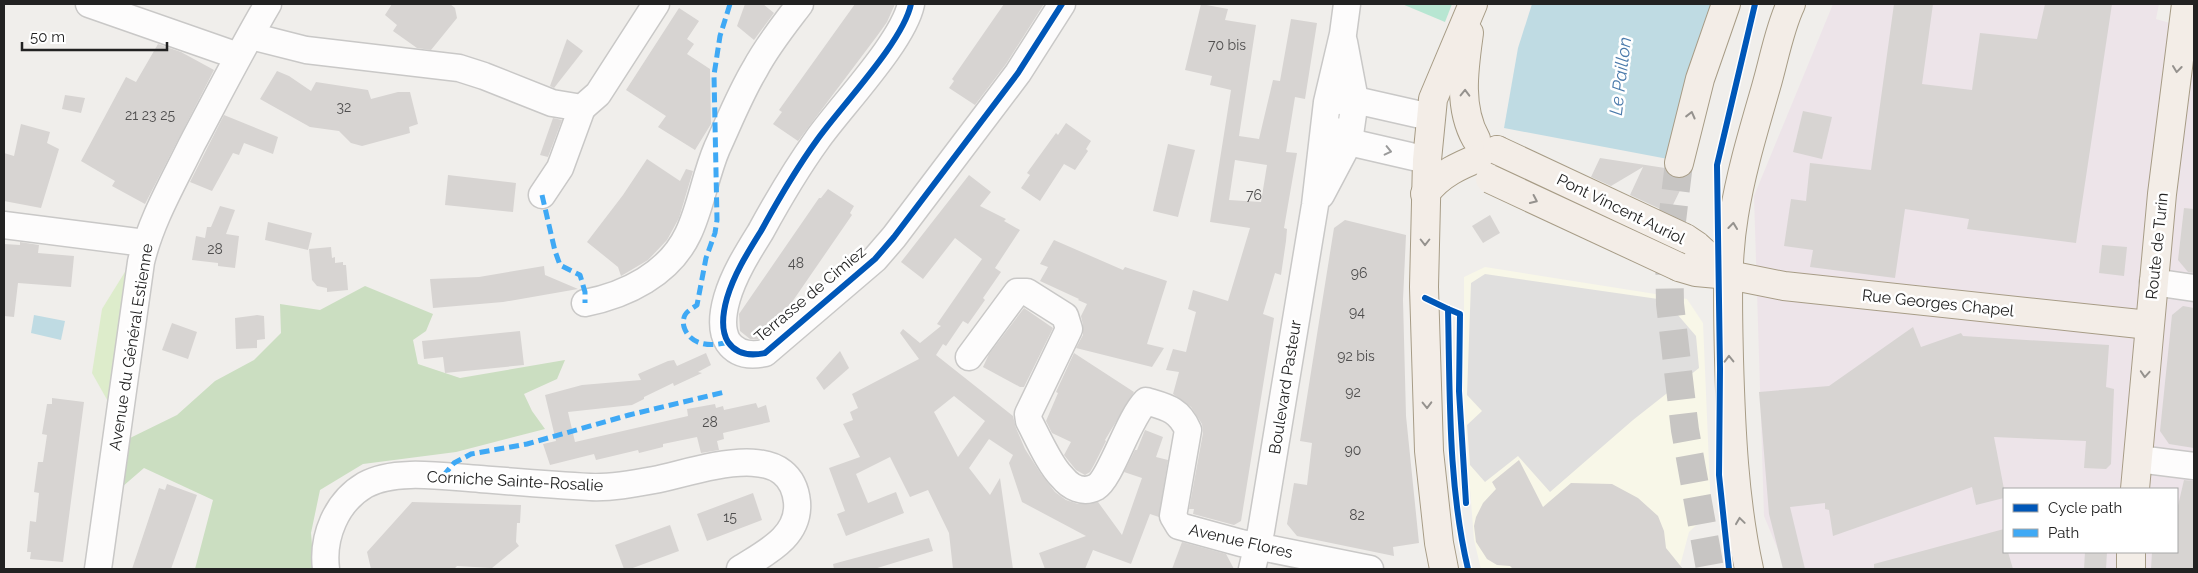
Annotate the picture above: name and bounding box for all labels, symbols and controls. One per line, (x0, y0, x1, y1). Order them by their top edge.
scale bar (22, 20, 168, 52)
text: 50 m (30, 28, 65, 46)
water label: Le Paillon (1605, 36, 1635, 116)
house number: 70 bis (1208, 37, 1246, 53)
one-way arrow (2172, 66, 2183, 74)
one-way arrow (1460, 89, 1470, 96)
house number: 32 (337, 99, 351, 115)
house number: 21 23 25 (125, 107, 175, 123)
one-way arrow (1685, 111, 1696, 120)
one-way arrow (1384, 145, 1393, 156)
street label: Pont Vincent Auriol (1554, 170, 1689, 249)
house number: 76 (1246, 187, 1262, 203)
street label: Route de Turin (2142, 192, 2172, 300)
one-way arrow (1529, 193, 1538, 204)
one-way arrow (1727, 222, 1738, 230)
one-way arrow (1420, 239, 1430, 247)
house number: 28 (207, 241, 223, 257)
street label: Avenue du Général Estienne (105, 242, 157, 452)
street label: Terrasse de Cimiez (750, 242, 870, 346)
house number: 48 (788, 255, 804, 271)
house number: 96 (1351, 265, 1367, 281)
street label: Rue Georges Chapel (1861, 286, 2016, 321)
house number: 94 (1349, 304, 1365, 320)
street label: Boulevard Pasteur (1265, 318, 1305, 456)
house number: 92 bis (1337, 348, 1375, 364)
one-way arrow (1724, 355, 1734, 363)
one-way arrow (2139, 370, 2150, 378)
house number: 92 (1345, 384, 1361, 400)
one-way arrow (1422, 401, 1433, 409)
house number: 28 (702, 414, 718, 430)
house number: 90 (1345, 442, 1361, 458)
street label: Corniche Sainte-Rosalie (426, 467, 604, 495)
legend (2003, 488, 2178, 553)
text: Cycle path (2048, 499, 2122, 517)
house number: 82 (1349, 507, 1365, 523)
house number: 15 (723, 509, 737, 525)
one-way arrow (1735, 517, 1746, 525)
street label: Avenue Flores (1187, 520, 1295, 562)
text: Path (2048, 524, 2079, 542)

